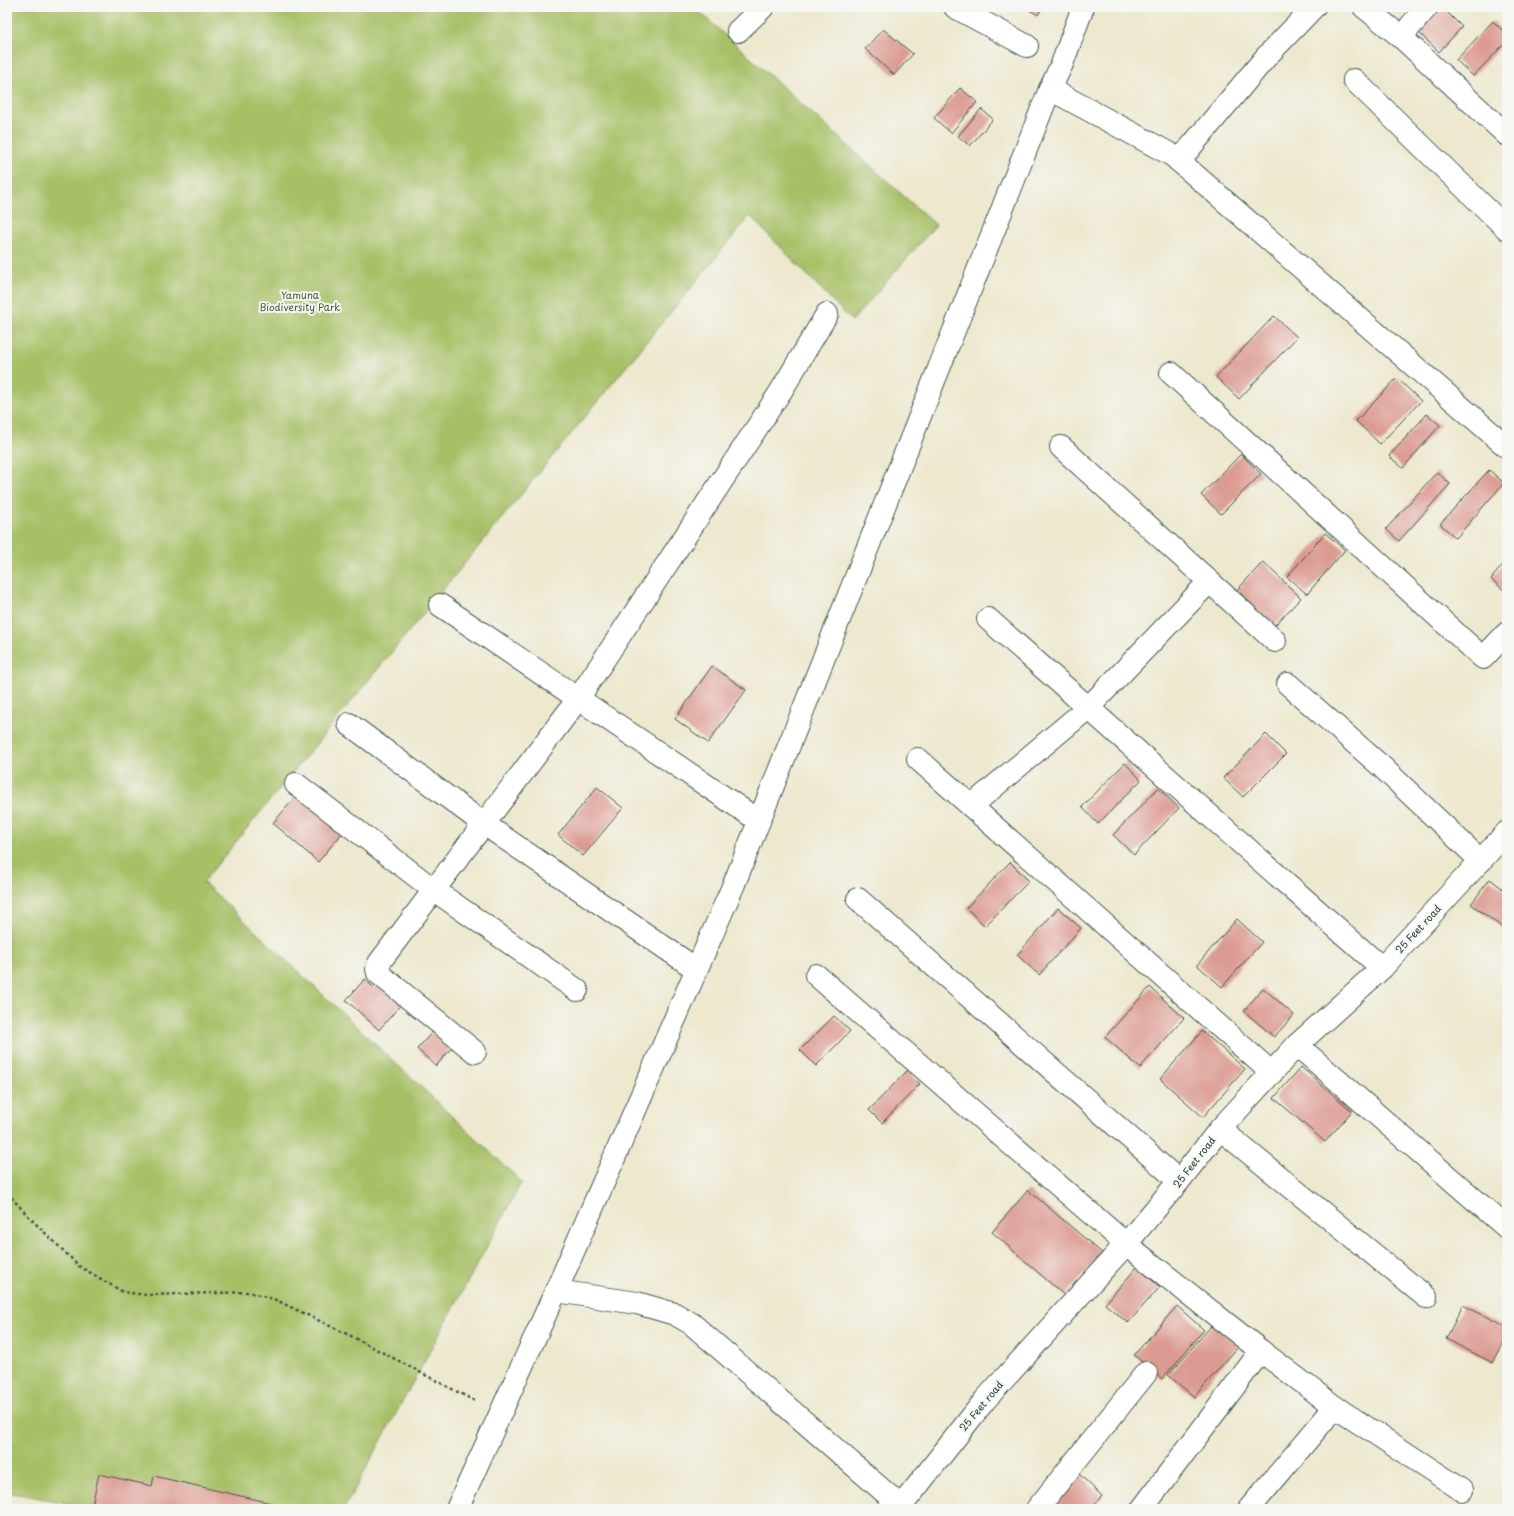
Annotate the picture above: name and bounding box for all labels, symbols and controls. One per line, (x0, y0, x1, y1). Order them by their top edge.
park label: Yamuna Biodiversity Park (260, 287, 340, 314)
street label: 25 Feet road (1391, 901, 1444, 956)
street label: 25 Feet road (1169, 1133, 1218, 1190)
street label: 25 Feet road (955, 1377, 1006, 1434)

